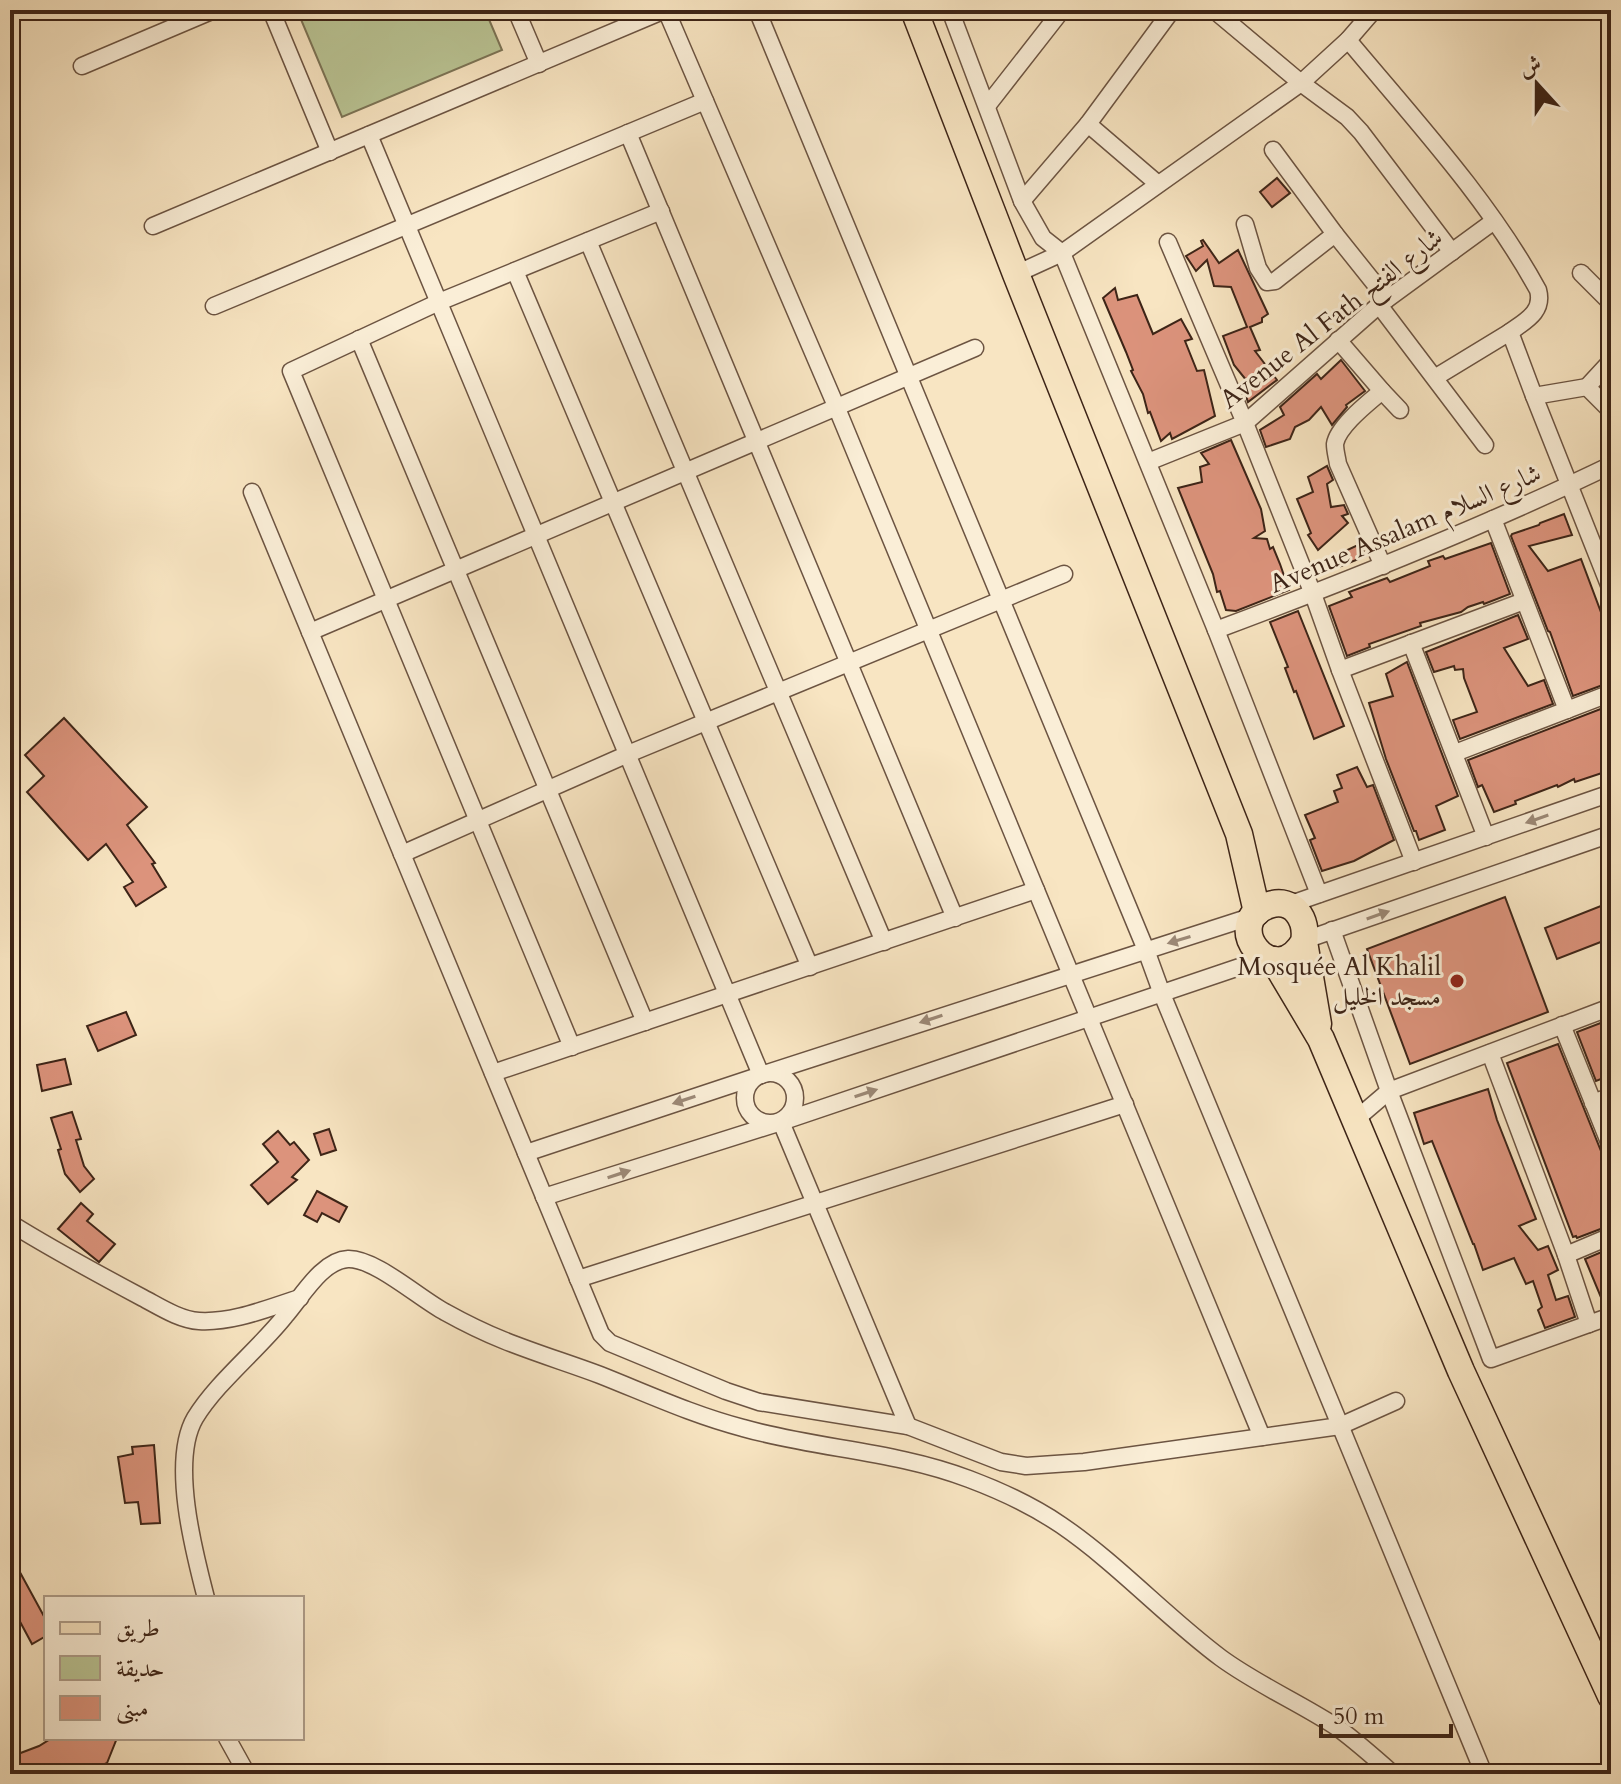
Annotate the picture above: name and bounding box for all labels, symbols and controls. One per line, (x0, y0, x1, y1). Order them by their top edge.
north arrow (1497, 44, 1577, 124)
text: ش (1515, 48, 1546, 84)
street label: Avenue Al Fath شارع الفتح (1213, 220, 1454, 421)
street label: Avenue Assalam شارع السلام (1264, 455, 1548, 606)
one-way arrow (1525, 813, 1549, 826)
one-way arrow (1367, 908, 1391, 920)
one-way arrow (1166, 934, 1190, 947)
place label: Mosquée Al Khalil مسجد الخليل (1237, 949, 1441, 1014)
marker: Mosquée Al Khalil مسجد الخليل (1448, 972, 1466, 990)
one-way arrow (919, 1014, 943, 1026)
one-way arrow (854, 1087, 878, 1099)
one-way arrow (672, 1095, 696, 1107)
one-way arrow (607, 1167, 631, 1179)
legend (44, 1596, 304, 1740)
text: طريق (116, 1612, 160, 1645)
text: حديقة (116, 1652, 165, 1685)
scale bar (1321, 1688, 1451, 1738)
text: مبنى (116, 1692, 149, 1725)
text: 50 m (1333, 1700, 1385, 1733)

